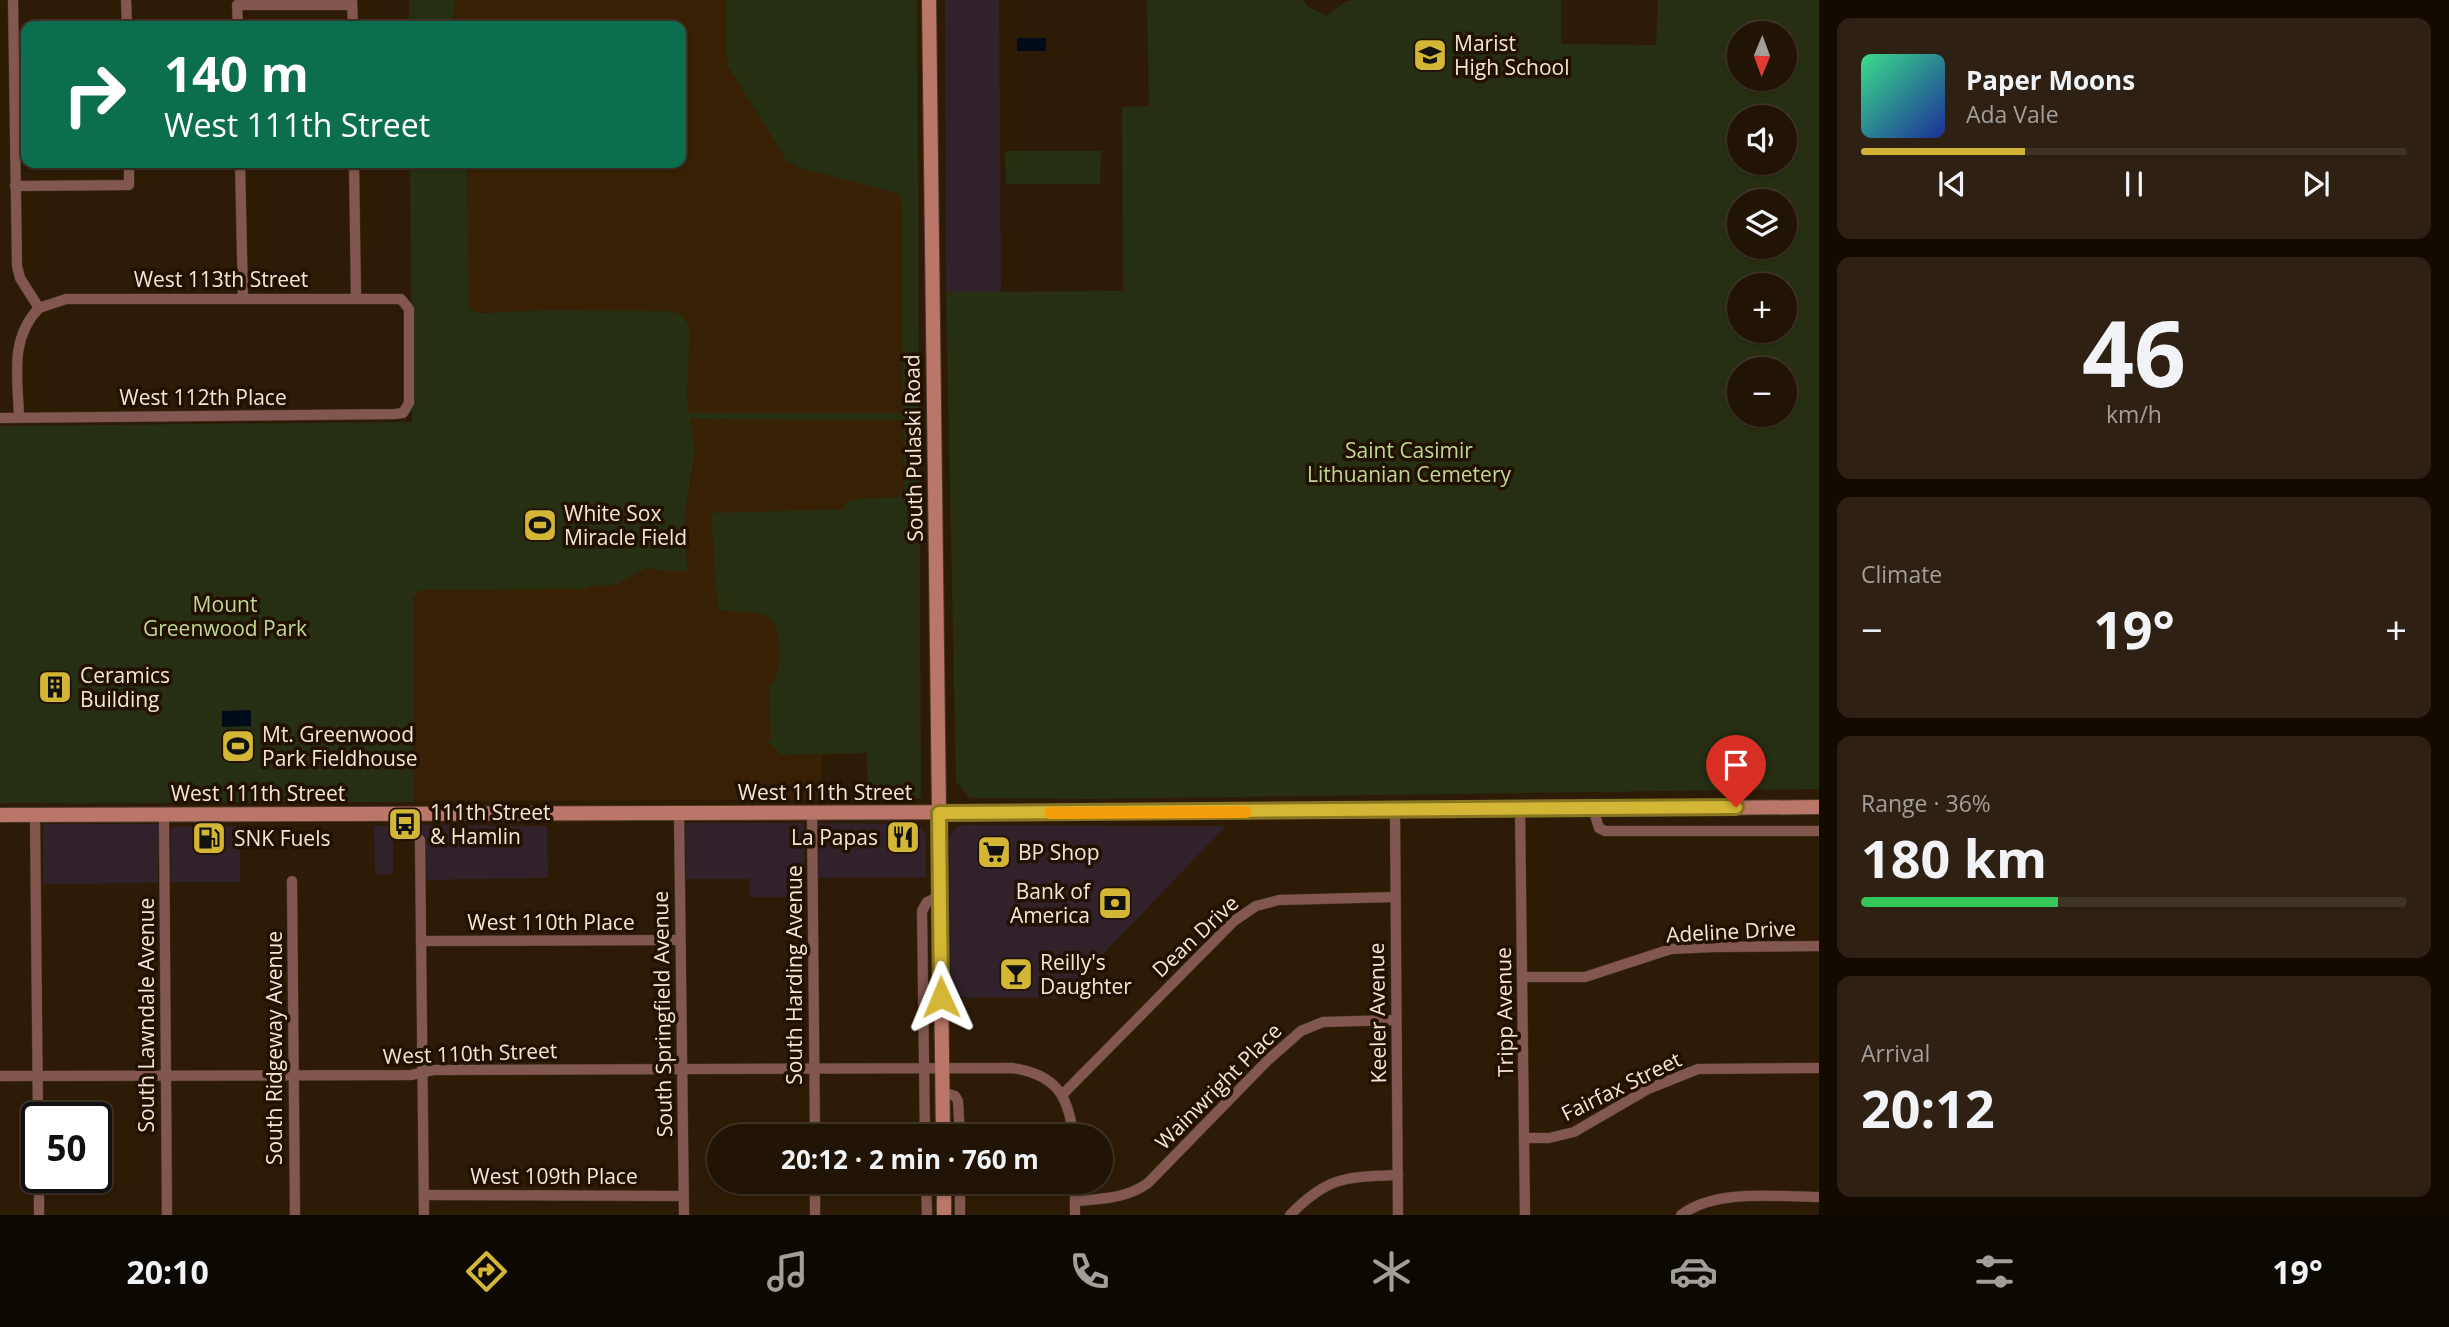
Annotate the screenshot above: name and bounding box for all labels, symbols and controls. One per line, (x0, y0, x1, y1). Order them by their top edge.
north arrow (1727, 21, 1797, 91)
map controls (1727, 21, 1797, 427)
place label: Marist High School (1454, 29, 1570, 81)
school or university icon: Marist High School (1411, 36, 1449, 74)
text: 140 m (164, 40, 309, 106)
icon: right (49, 49, 140, 140)
text: Paper Moons (1966, 62, 2135, 98)
text: Ada Vale (1966, 98, 2059, 130)
text: West 111th Street (164, 103, 430, 146)
button: sound (1727, 105, 1797, 175)
icon: previous (1933, 165, 1971, 203)
icon: pause (2115, 165, 2153, 203)
icon: next (2297, 165, 2335, 203)
button: layers (1727, 189, 1797, 259)
street label: West 113th Street (134, 265, 308, 293)
button: + (1727, 273, 1797, 343)
text: 46 (2082, 290, 2186, 414)
street label: South Pulaski Road (897, 354, 929, 542)
button: − (1727, 357, 1797, 427)
street label: West 112th Place (119, 383, 287, 411)
text: km/h (2106, 398, 2162, 430)
park label: Saint Casimir Lithuanian Cemetery (1307, 436, 1511, 488)
place label: White Sox Miracle Field (564, 499, 687, 551)
sports icon: White Sox Miracle Field (521, 506, 559, 544)
text: Climate (1861, 558, 1942, 590)
park label: Mount Greenwood Park (143, 590, 307, 642)
text: 19° (2093, 593, 2175, 664)
text: − (1861, 603, 1883, 655)
text: + (2385, 603, 2407, 655)
place label: Ceramics Building (80, 661, 170, 713)
building icon: Ceramics Building (36, 668, 74, 706)
place label: Mt. Greenwood Park Fieldhouse (262, 720, 418, 772)
sports icon: Mt. Greenwood Park Fieldhouse (219, 727, 257, 765)
pin (1706, 735, 1766, 807)
icon: arrive (1717, 746, 1755, 784)
street label: West 111th Street (738, 778, 912, 806)
street label: West 111th Street (171, 779, 345, 807)
text: Range · 36% (1861, 787, 1991, 819)
place label: 111th Street & Hamlin (430, 798, 551, 850)
bus stop icon: 111th Street & Hamlin (386, 805, 424, 843)
restaurant icon: La Papas (884, 818, 922, 856)
fuel station icon: SNK Fuels (190, 819, 228, 857)
text: 180 km (1861, 822, 2047, 893)
place label: La Papas (791, 823, 878, 851)
place label: SNK Fuels (234, 824, 330, 852)
supermarket icon: BP Shop (975, 833, 1013, 871)
place label: BP Shop (1018, 838, 1100, 866)
street label: South Harding Avenue (780, 865, 808, 1085)
place label: Bank of America (1010, 877, 1092, 929)
bank icon: Bank of America (1096, 884, 1134, 922)
street label: Dean Drive (1146, 889, 1244, 983)
street label: South Springfield Avenue (646, 891, 678, 1137)
street label: South Lawndale Avenue (132, 898, 160, 1132)
street label: West 110th Place (467, 908, 635, 936)
street label: Adeline Drive (1665, 914, 1797, 948)
street label: South Ridgeway Avenue (260, 931, 288, 1165)
street label: Keeler Avenue (1362, 942, 1392, 1084)
street label: Tripp Avenue (1489, 947, 1519, 1077)
place label: Reilly's Daughter (1040, 948, 1132, 1000)
bar icon: Reilly's Daughter (997, 955, 1035, 993)
position arrow (904, 960, 978, 1034)
street label: Wainwright Place (1149, 1017, 1287, 1155)
street label: West 110th Street (382, 1036, 558, 1070)
text: Arrival (1861, 1037, 1930, 1069)
street label: Fairfax Street (1556, 1045, 1686, 1127)
text: 20:12 (1861, 1072, 1995, 1143)
speed limit sign: 50 (21, 1102, 112, 1193)
text: 20:12 · 2 min · 760 m (781, 1141, 1039, 1177)
street label: West 109th Place (470, 1162, 638, 1190)
icon: directions (462, 1247, 511, 1296)
icon: music (763, 1247, 812, 1296)
icon: phone (1065, 1247, 1114, 1296)
icon: climate (1367, 1247, 1416, 1296)
icon: car (1669, 1247, 1718, 1296)
icon: filters (1970, 1247, 2019, 1296)
text: 20:10 (126, 1250, 209, 1293)
text: 19° (2272, 1250, 2323, 1293)

